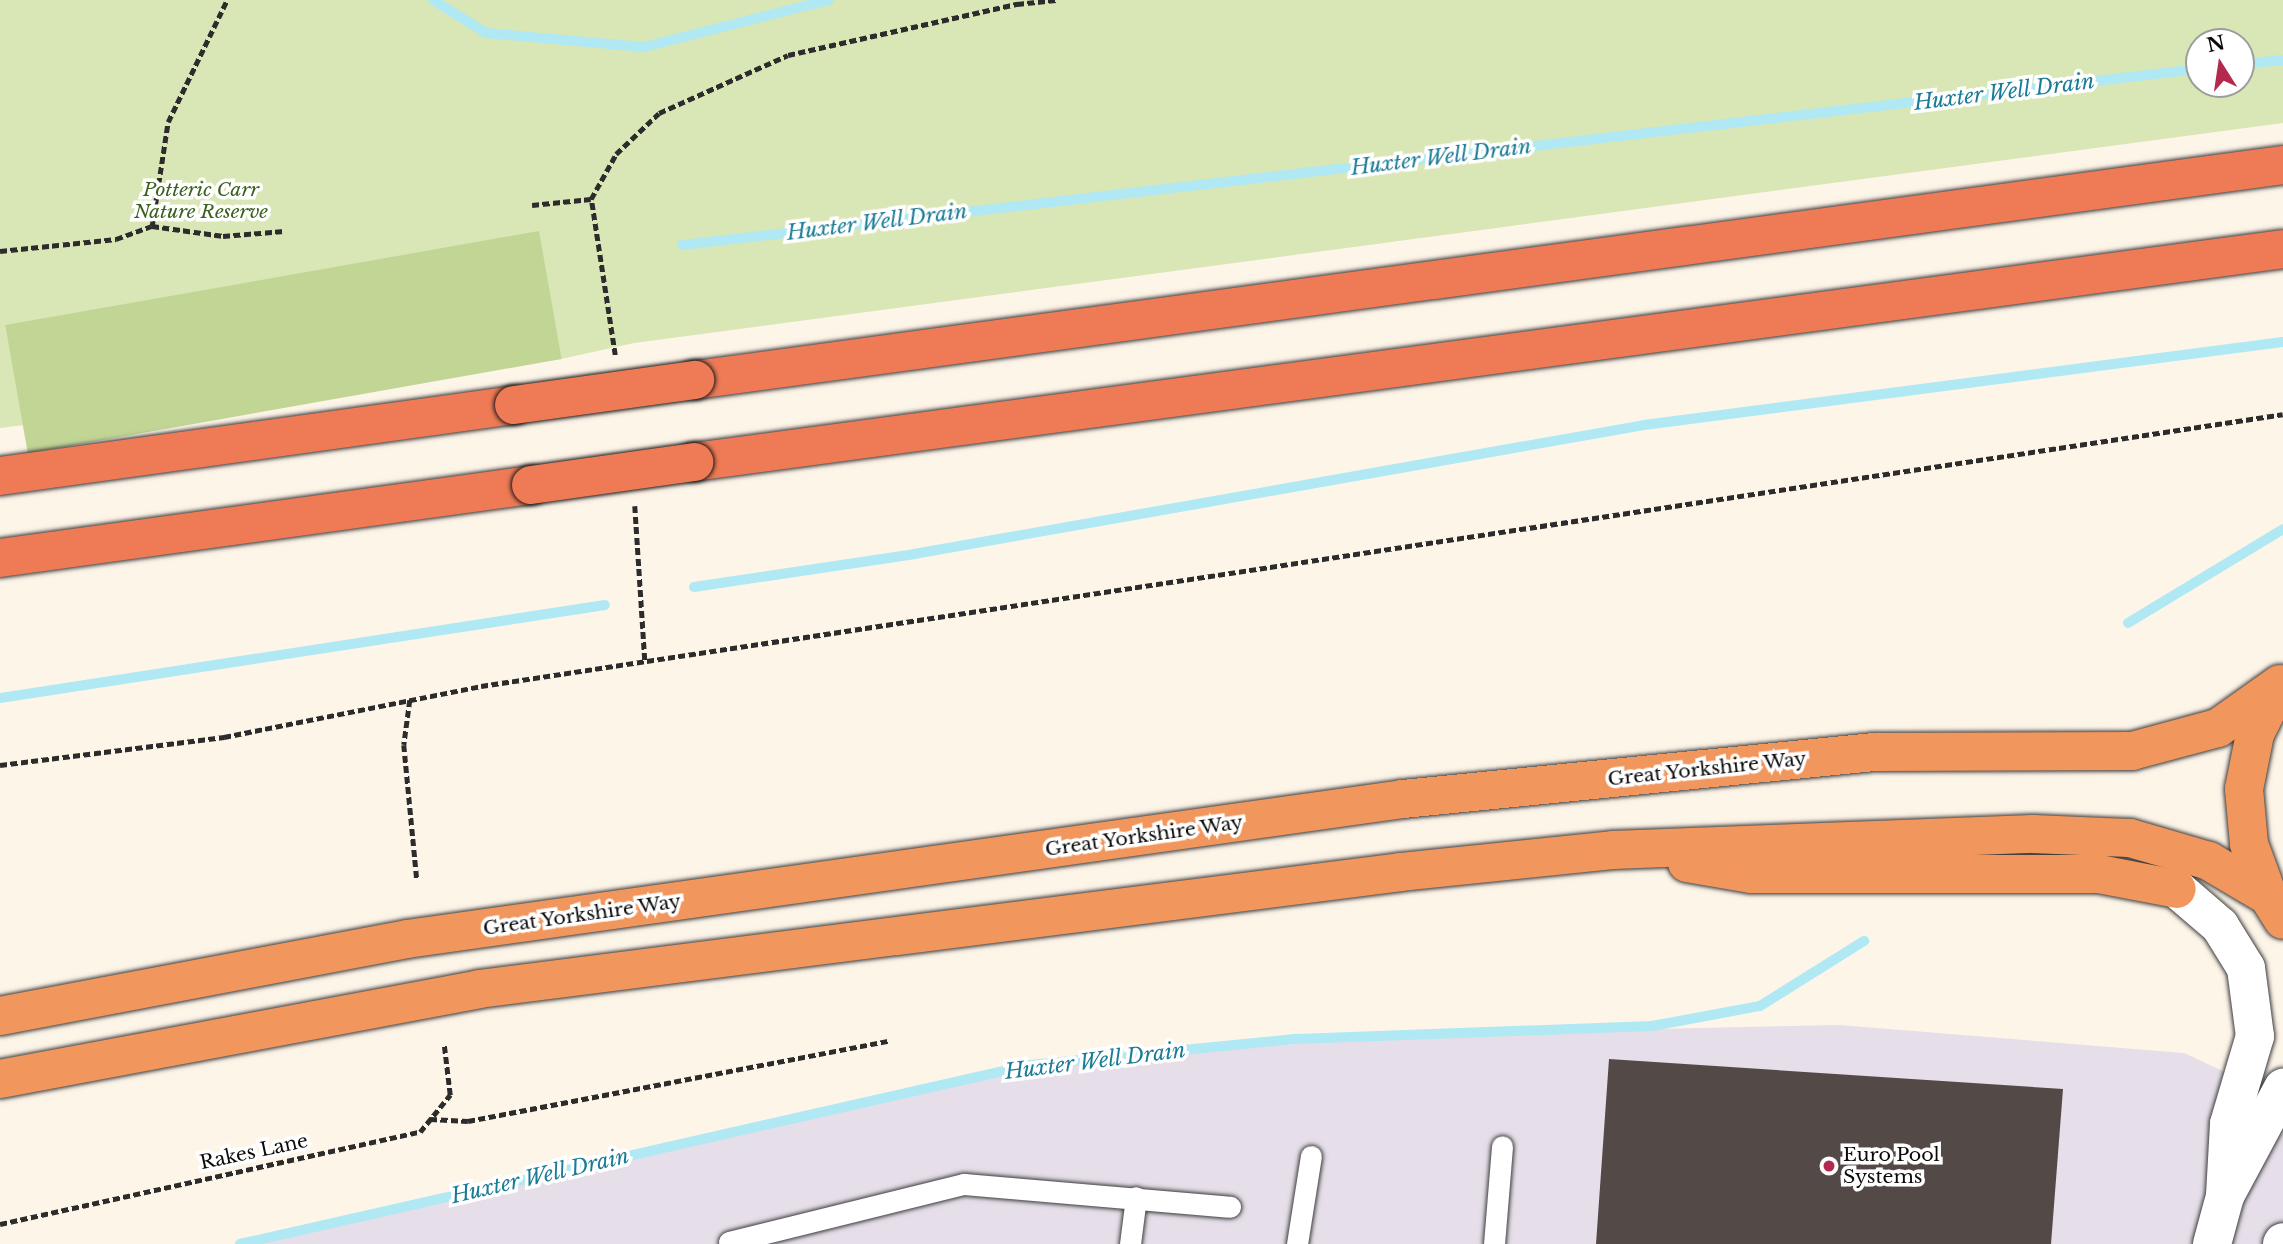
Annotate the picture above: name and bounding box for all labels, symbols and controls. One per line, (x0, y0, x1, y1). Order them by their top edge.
north arrow (2185, 28, 2255, 98)
text: N (2205, 31, 2227, 57)
water label: Huxter Well Drain (1912, 68, 2096, 116)
water label: Huxter Well Drain (1349, 133, 1533, 181)
park label: Potteric Carr Nature Reserve (134, 179, 268, 223)
water label: Huxter Well Drain (785, 198, 969, 246)
street label: Great Yorkshire Way (1606, 747, 1808, 791)
street label: Great Yorkshire Way (1043, 811, 1245, 861)
street label: Great Yorkshire Way (481, 890, 683, 940)
water label: Huxter Well Drain (1003, 1037, 1187, 1085)
street label: Rakes Lane (198, 1129, 310, 1175)
water label: Huxter Well Drain (448, 1143, 632, 1209)
place label: Euro Pool Systems (1843, 1144, 1940, 1188)
marker: Euro Pool Systems (1821, 1158, 1837, 1174)

